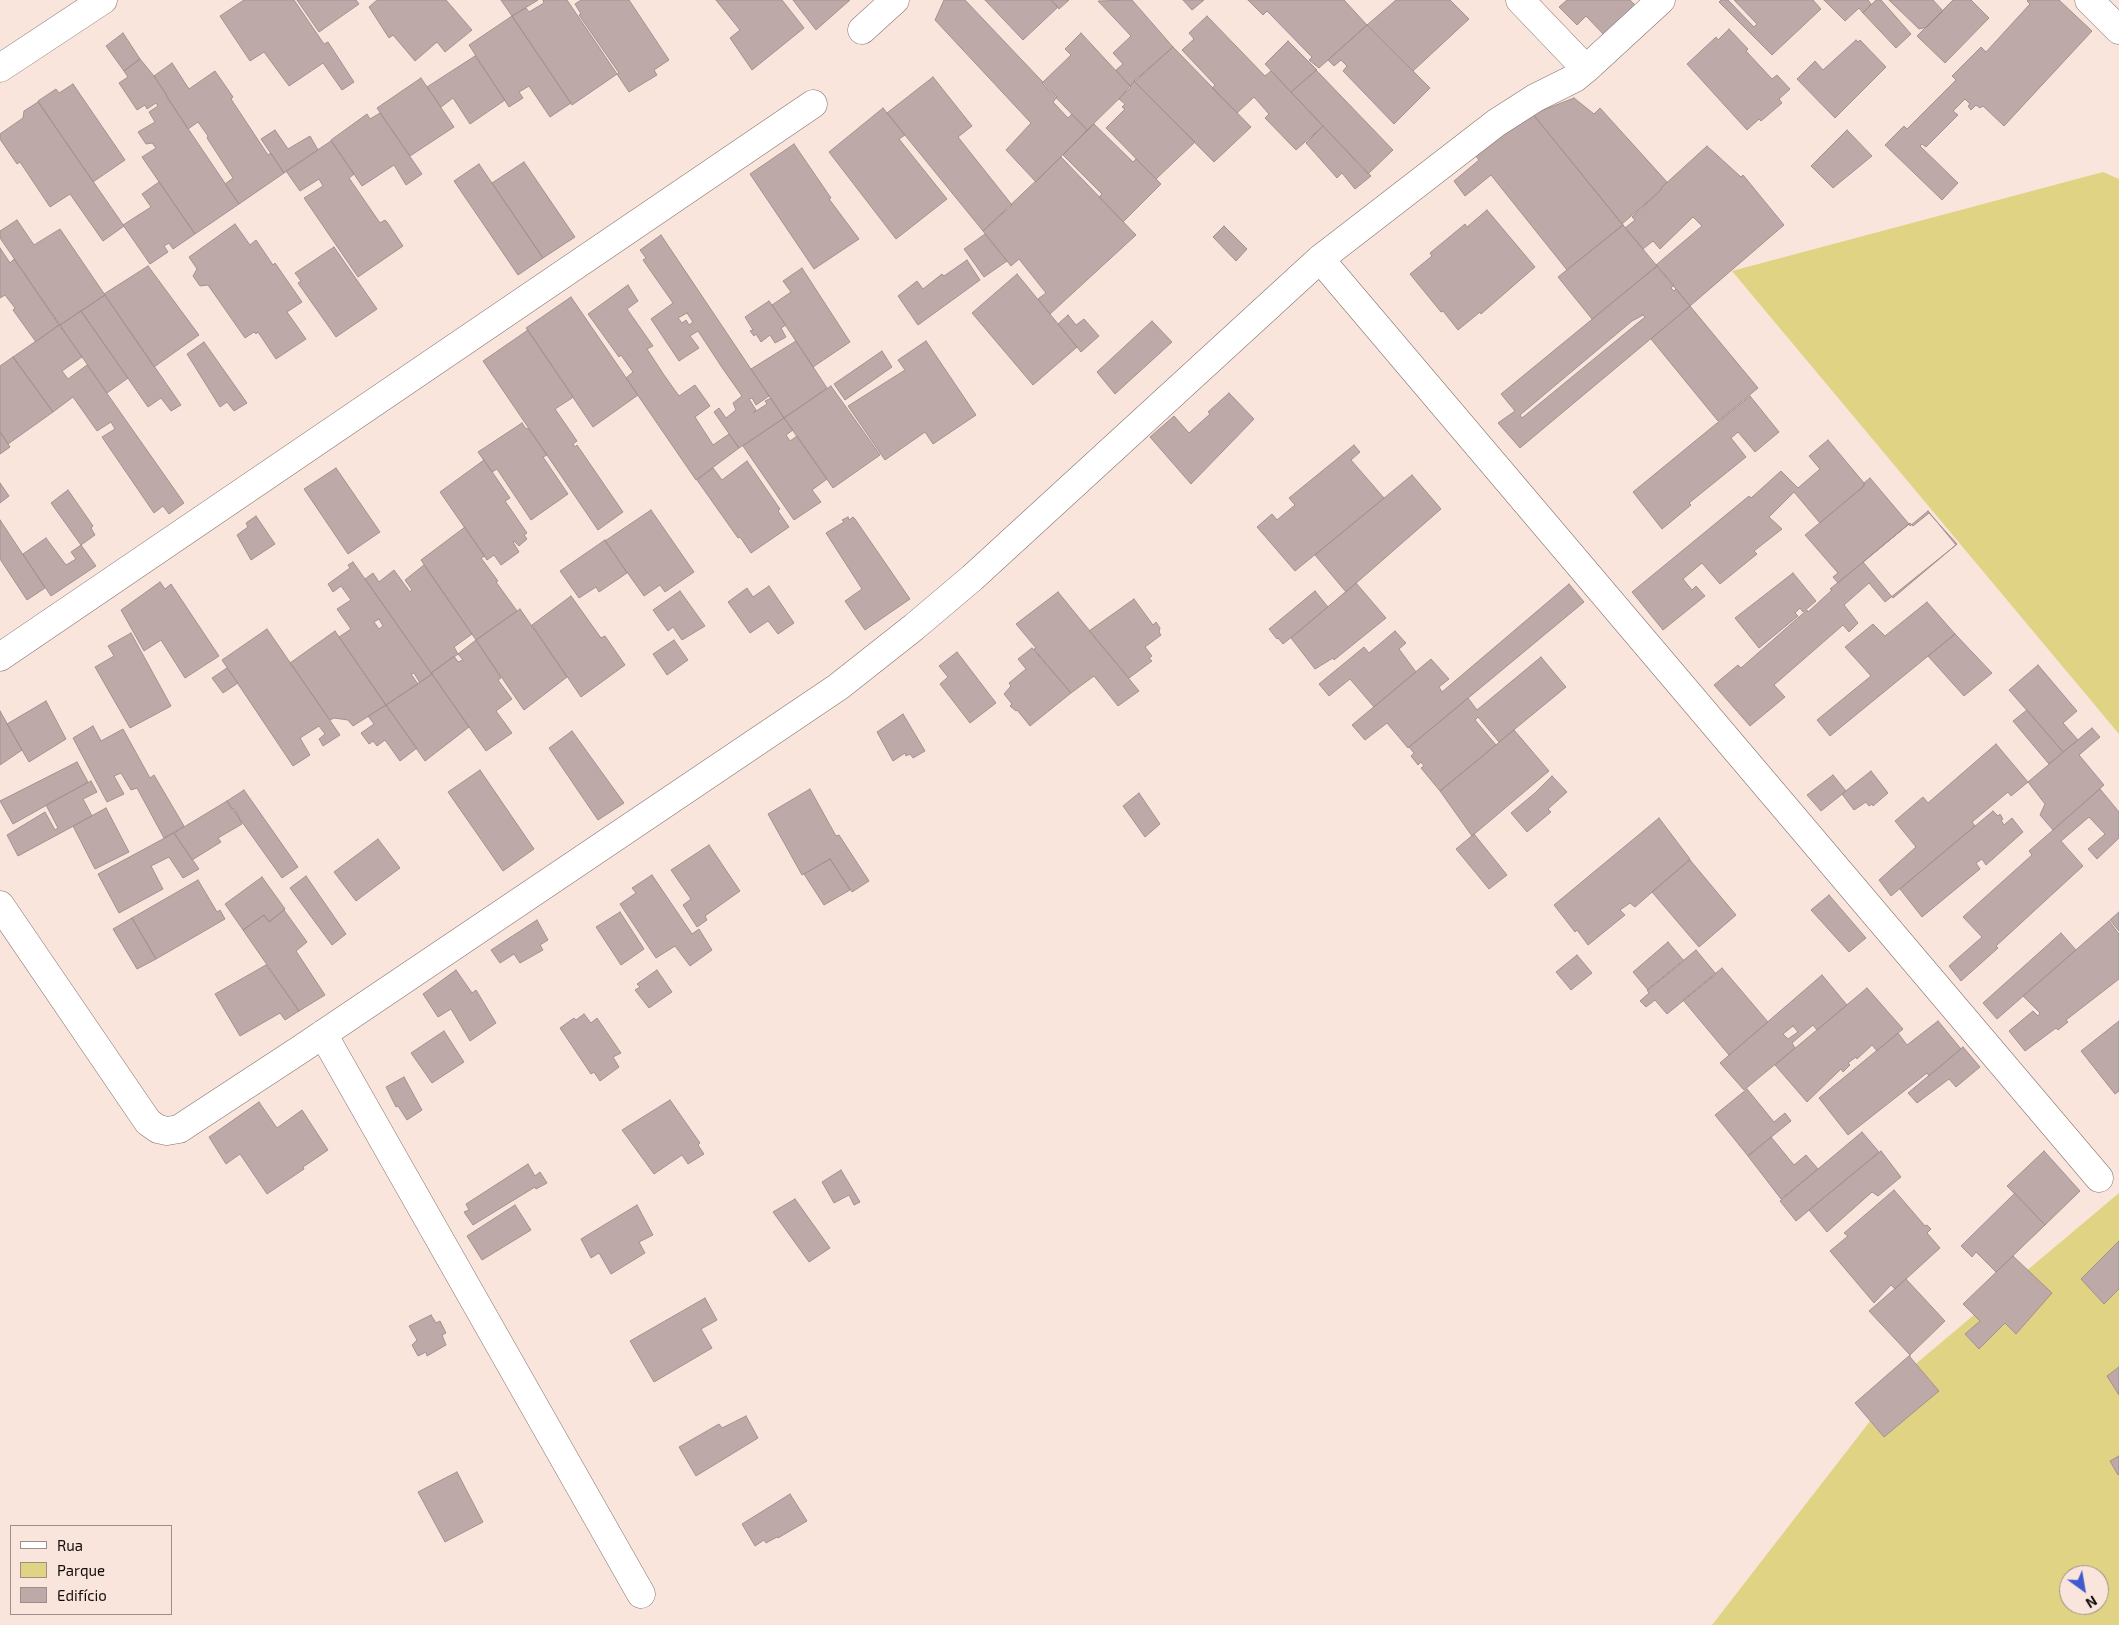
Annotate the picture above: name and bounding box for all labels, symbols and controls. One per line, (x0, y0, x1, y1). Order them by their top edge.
legend (10, 1525, 172, 1615)
text: Rua (57, 1536, 83, 1554)
text: Parque (57, 1561, 105, 1579)
north arrow (2059, 1565, 2109, 1615)
text: Edifício (57, 1586, 107, 1604)
text: N (2083, 1592, 2100, 1612)

